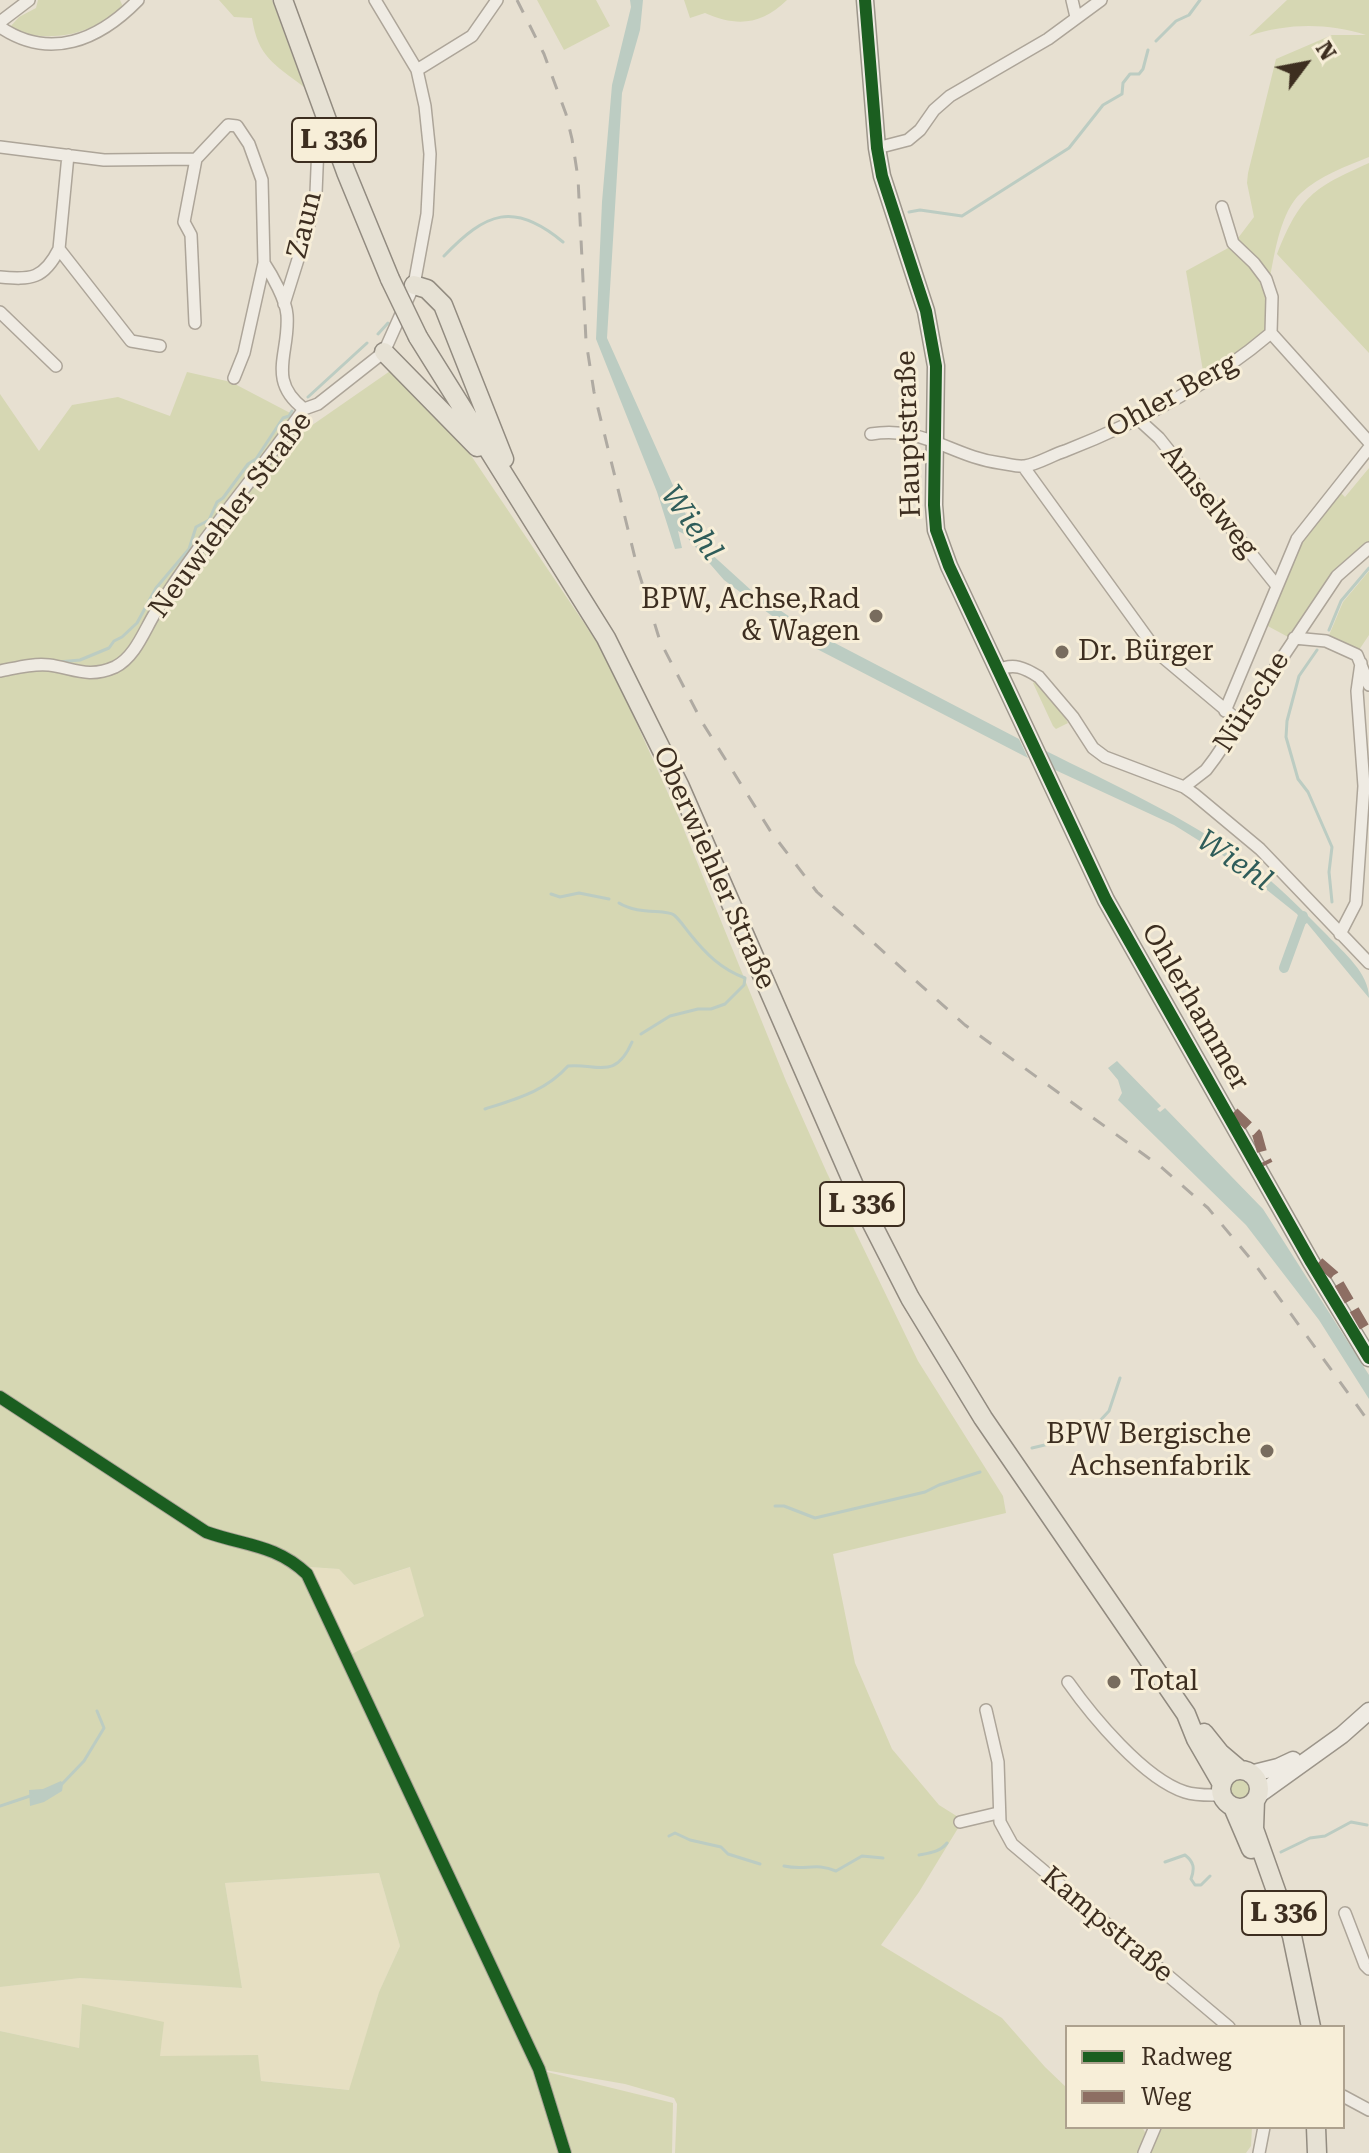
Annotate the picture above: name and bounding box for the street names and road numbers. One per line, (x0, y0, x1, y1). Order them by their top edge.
road number: L 336 (292, 118, 376, 162)
street label: Zaun (280, 188, 330, 262)
street label: Ohler Berg (1101, 346, 1243, 446)
street label: Hauptstraße (889, 350, 929, 518)
street label: Neuwiehler Straße (143, 405, 319, 625)
street label: Amselweg (1153, 438, 1265, 564)
street label: Nürsche (1207, 645, 1297, 759)
street label: Oberwiehler Straße (645, 741, 783, 995)
street label: Ohlerhammer (1134, 918, 1256, 1096)
road number: L 336 (820, 1182, 904, 1226)
street label: Kampstraße (1034, 1860, 1180, 1990)
road number: L 336 (1242, 1891, 1326, 1935)

